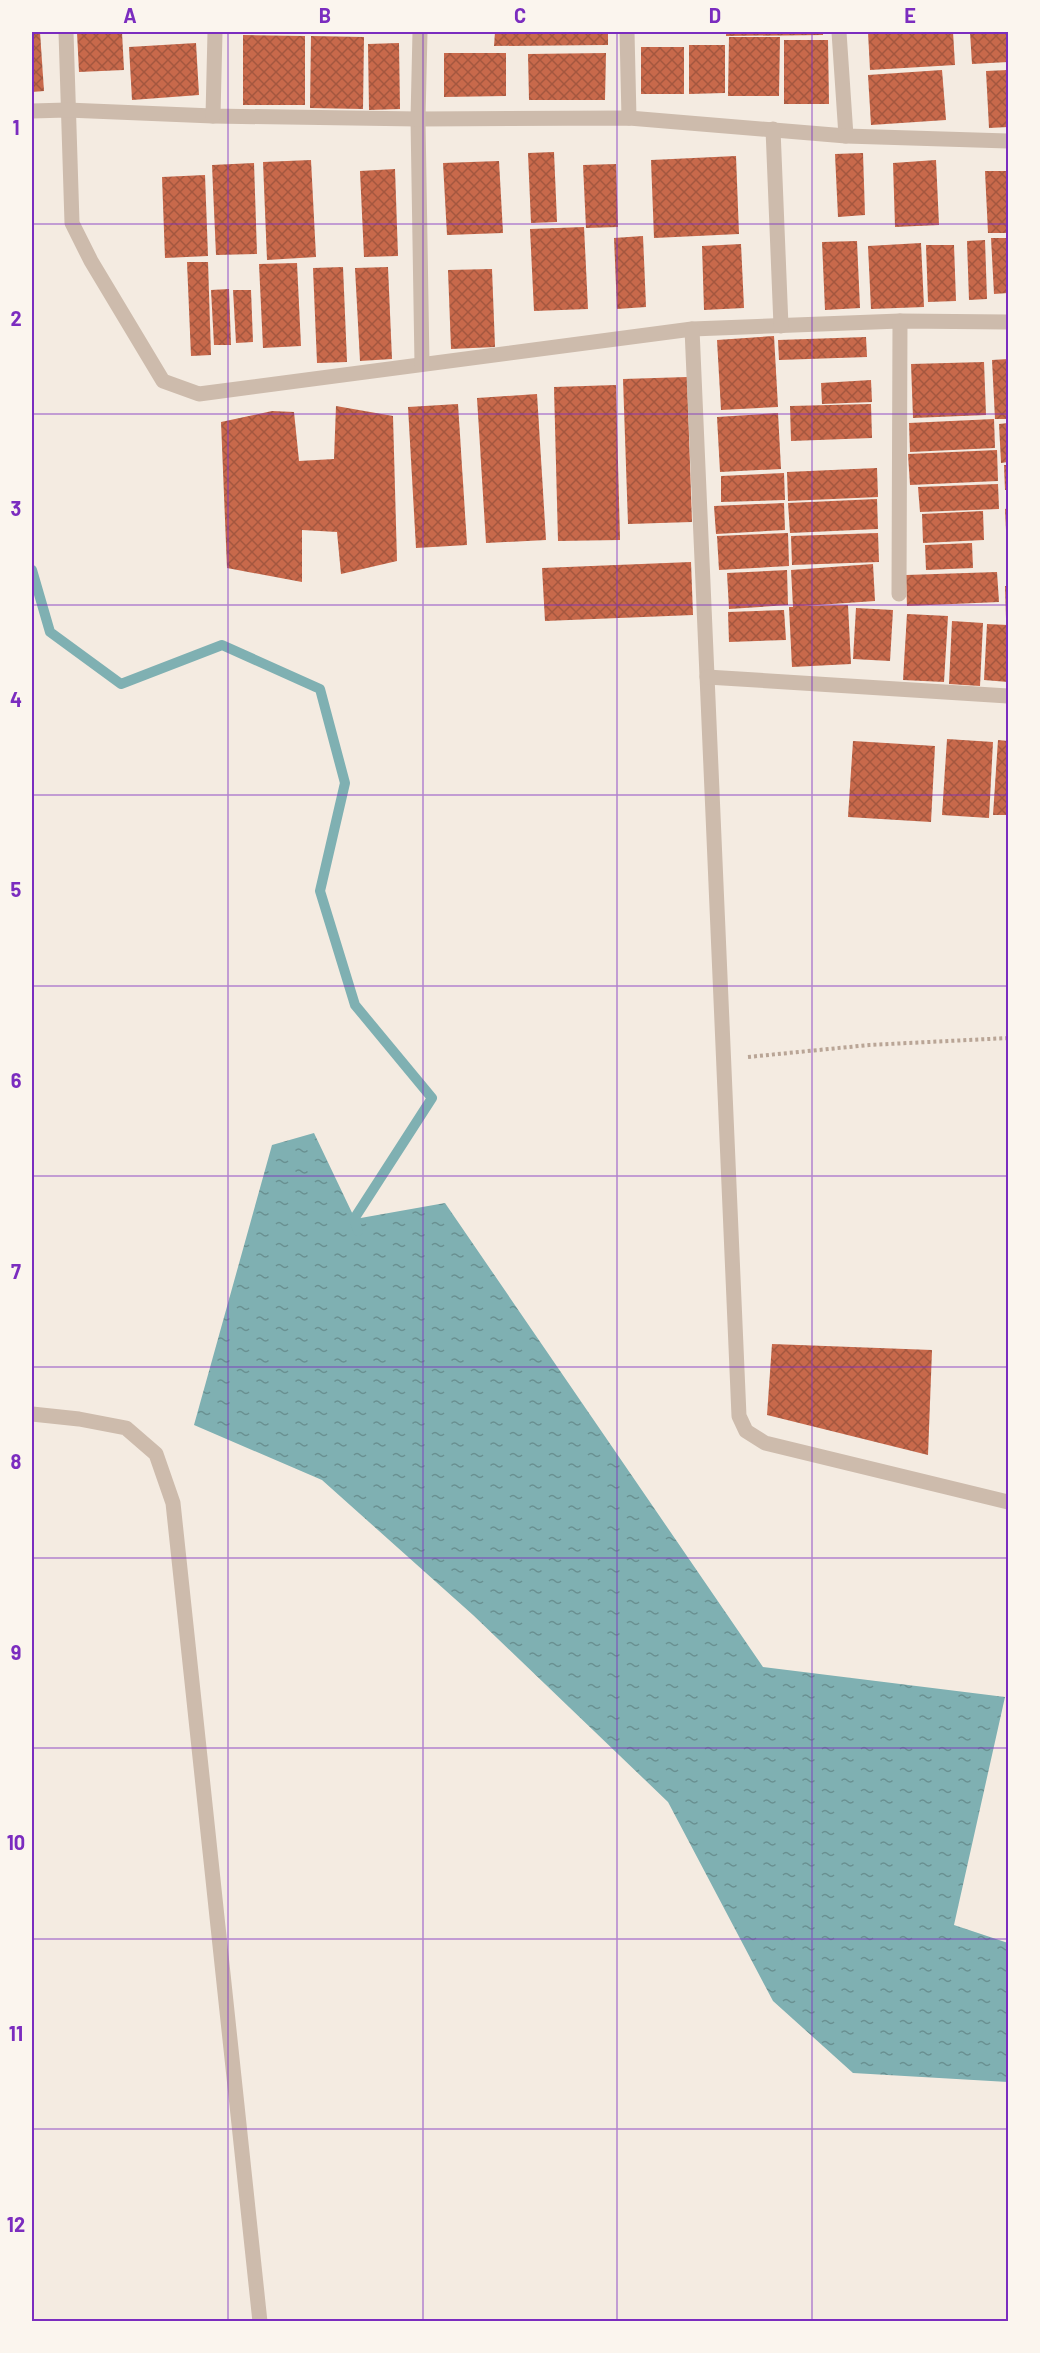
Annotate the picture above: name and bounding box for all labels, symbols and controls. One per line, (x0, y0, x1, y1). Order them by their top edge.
text: A (123, 3, 137, 27)
text: B (319, 3, 331, 27)
text: C (514, 3, 526, 27)
text: D (709, 3, 721, 27)
text: E (904, 3, 916, 27)
text: 1 (12, 115, 20, 139)
text: 2 (10, 306, 22, 330)
text: 3 (11, 496, 21, 520)
text: 4 (10, 687, 22, 711)
text: 5 (11, 877, 22, 901)
text: 6 (11, 1068, 22, 1092)
text: 7 (11, 1259, 21, 1283)
text: 8 (11, 1449, 22, 1473)
text: 9 (11, 1640, 21, 1664)
text: 10 (7, 1830, 25, 1854)
text: 11 (9, 2021, 23, 2045)
text: 12 (7, 2212, 25, 2236)

